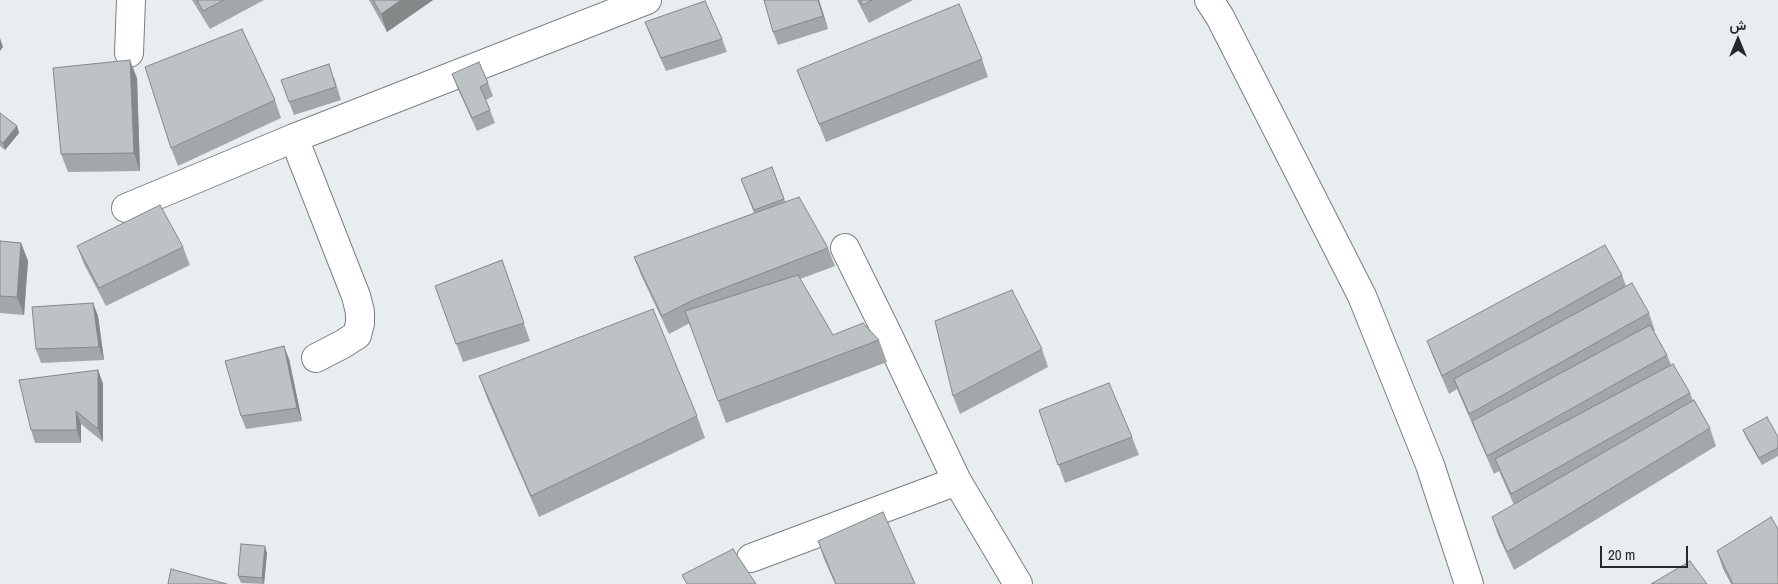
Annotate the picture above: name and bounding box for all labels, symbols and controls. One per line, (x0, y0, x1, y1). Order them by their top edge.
north arrow (1713, 15, 1763, 65)
text: ش (1730, 16, 1746, 34)
scale bar (1603, 536, 1690, 568)
text: 20 m (1608, 544, 1635, 565)

